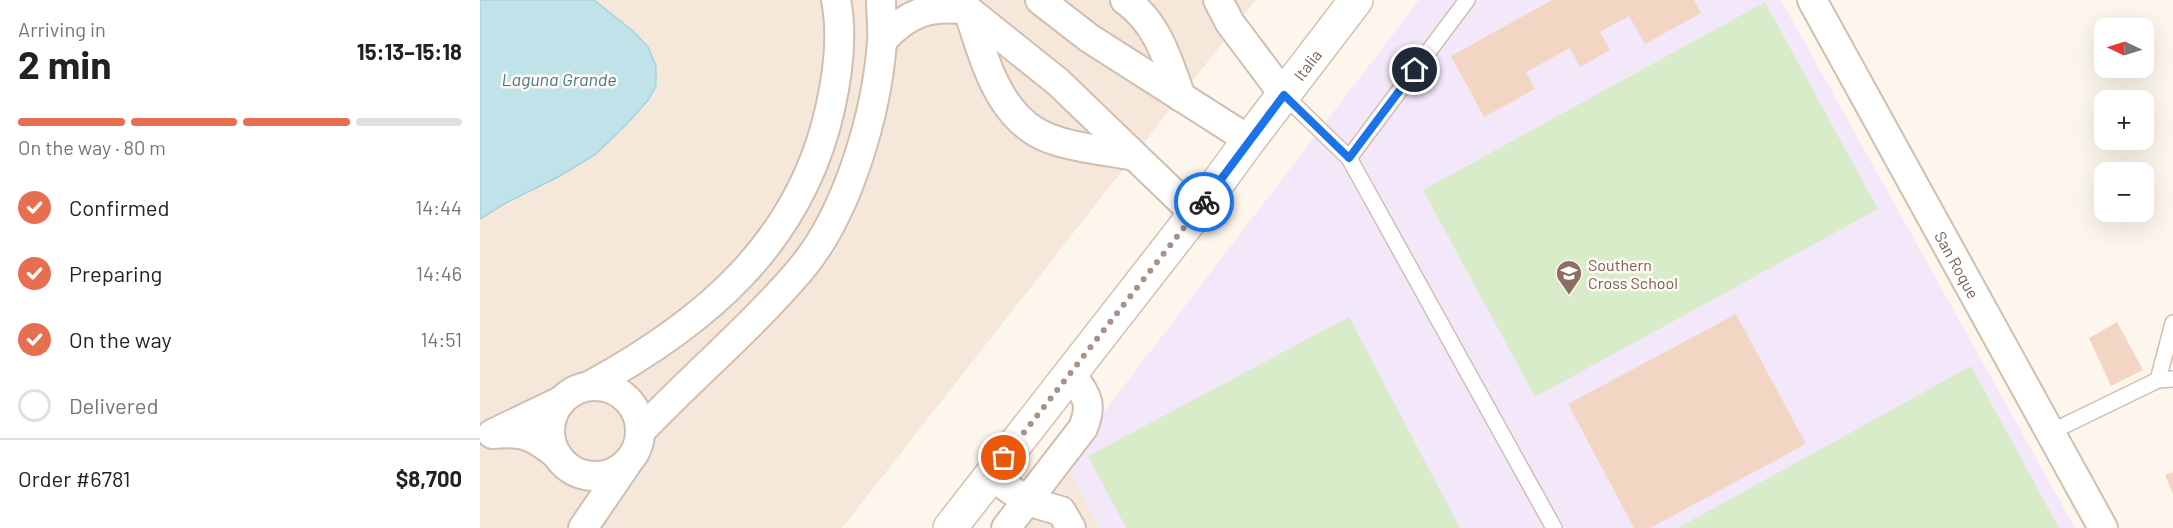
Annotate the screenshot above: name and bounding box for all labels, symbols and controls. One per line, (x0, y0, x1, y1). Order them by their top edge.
text: Arriving in (18, 17, 106, 41)
north arrow (2094, 18, 2154, 78)
map controls (2094, 18, 2154, 222)
text: 15:13–15:18 (357, 38, 462, 64)
text: 2 min (18, 40, 111, 87)
pin (1389, 44, 1440, 95)
street label: Italia (1289, 45, 1325, 84)
icon: home (1398, 53, 1431, 86)
water label: Laguna Grande (501, 68, 617, 90)
button: + (2094, 90, 2154, 150)
text: On the way · 80 m (18, 135, 166, 159)
button: − (2094, 162, 2154, 222)
courier (1174, 172, 1234, 232)
icon: bike (1188, 186, 1221, 219)
icon: check (18, 191, 51, 224)
text: Confirmed (69, 194, 169, 220)
text: 14:44 (415, 195, 462, 219)
street label: San Roque (1932, 228, 1984, 301)
place label: Southern Cross School (1588, 255, 1678, 292)
icon: check (18, 257, 51, 290)
school or university icon: Southern Cross School (1554, 258, 1584, 296)
text: Preparing (69, 260, 162, 286)
text: 14:46 (416, 261, 462, 285)
icon: check (18, 323, 51, 356)
text: On the way (69, 326, 172, 352)
text: 14:51 (420, 327, 462, 351)
text: Delivered (69, 392, 158, 418)
pin (978, 432, 1029, 483)
icon: bag (987, 441, 1020, 474)
text: Order #6781 (18, 465, 131, 491)
text: $8,700 (396, 465, 462, 491)

